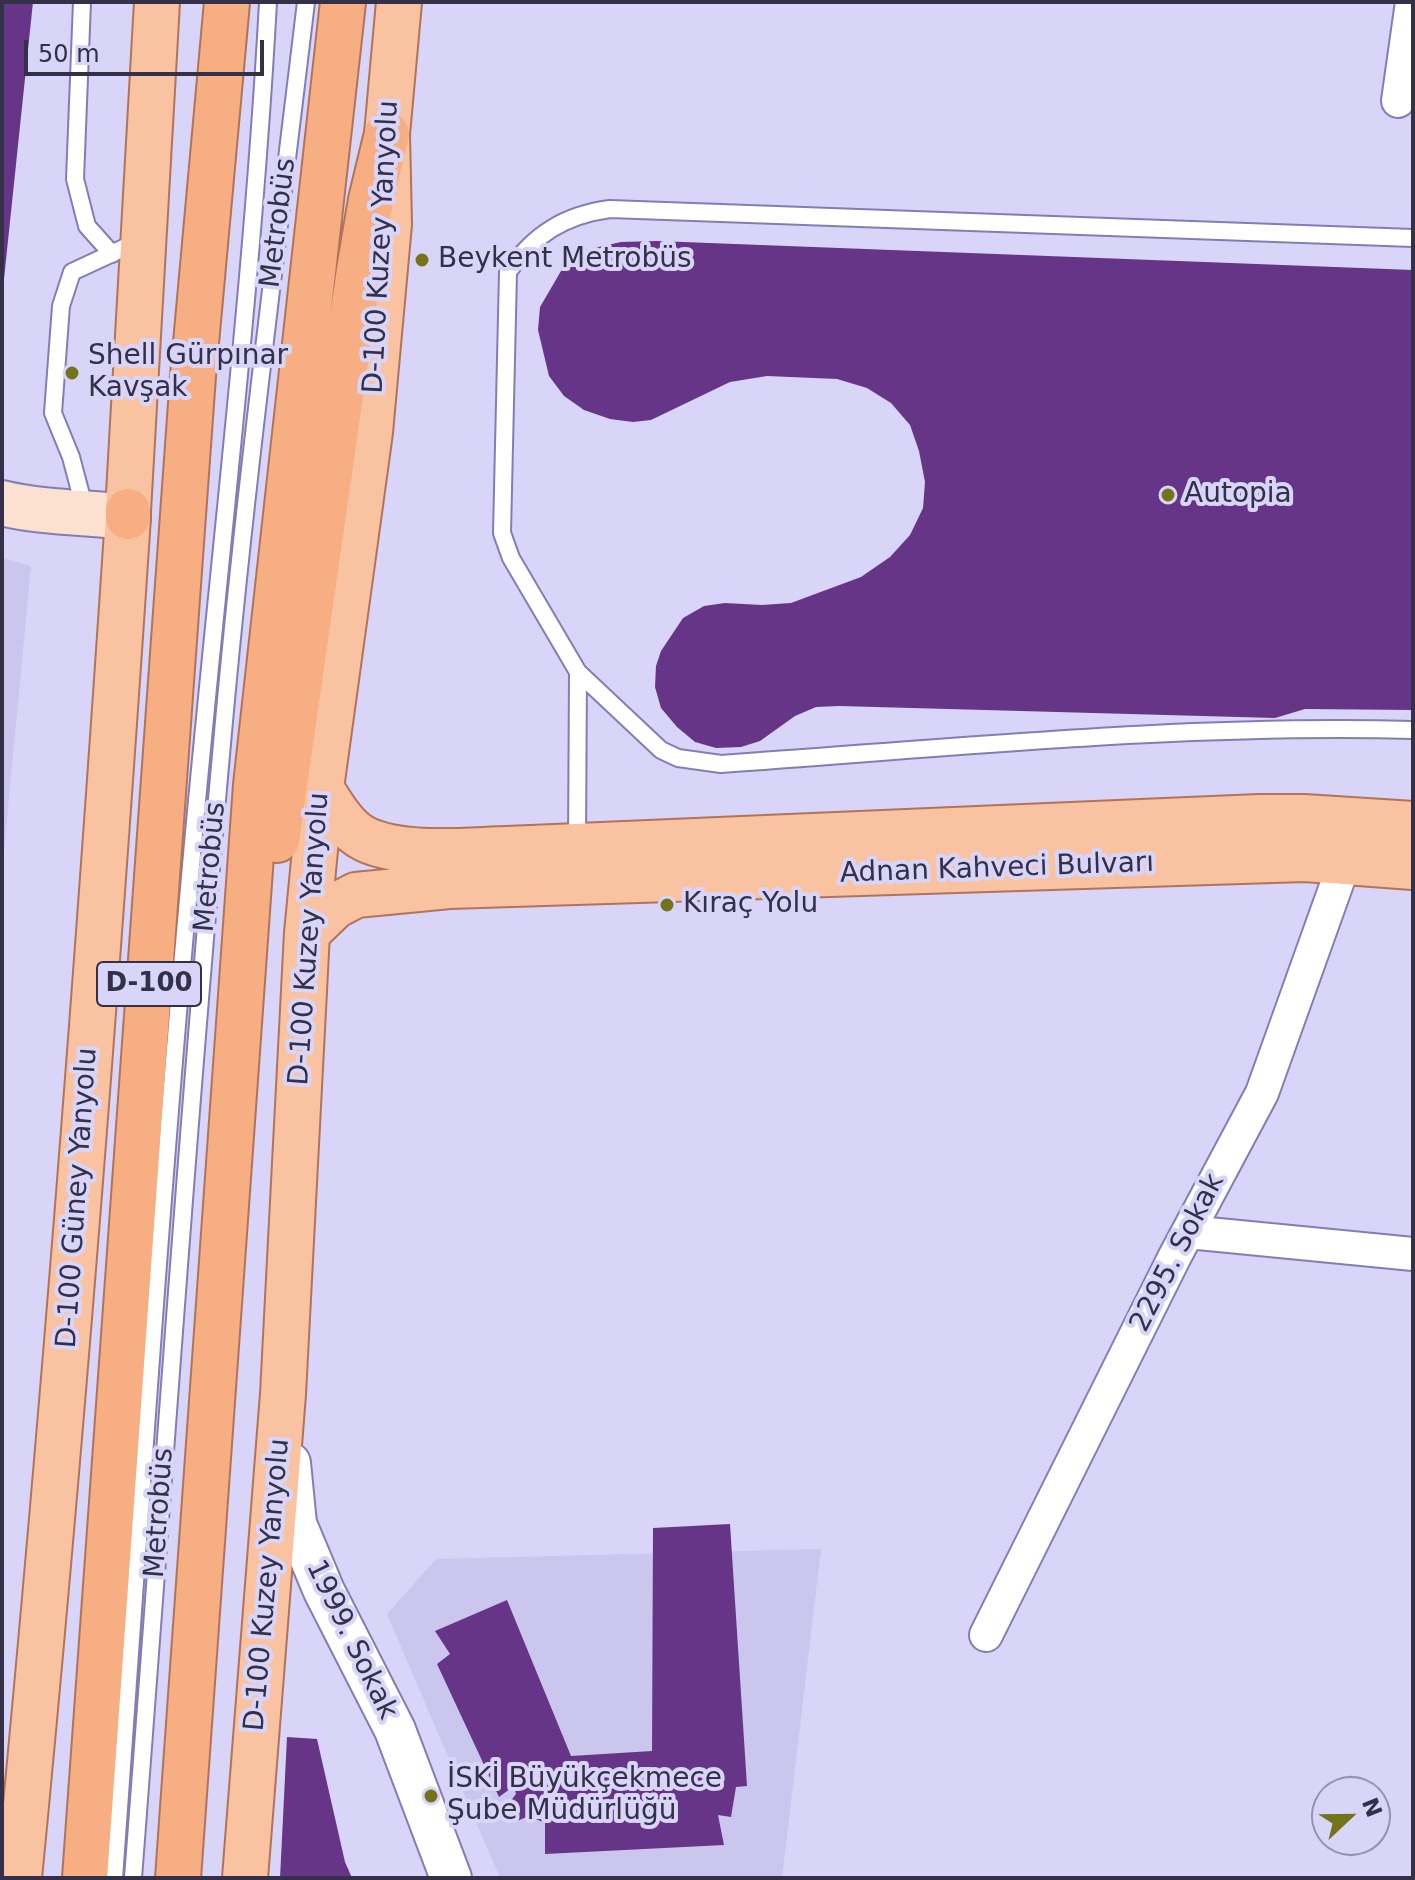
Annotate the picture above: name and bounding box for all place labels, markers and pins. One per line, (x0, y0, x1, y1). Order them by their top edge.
place label: Beykent Metrobüs (438, 243, 692, 277)
marker: Beykent Metrobüs (413, 251, 431, 269)
place label: Shell Gürpınar Kavşak (88, 340, 288, 406)
marker: Shell Gürpınar Kavşak (63, 364, 81, 382)
place label: Autopia (1184, 478, 1292, 512)
marker: Autopia (1159, 486, 1177, 504)
place label: Kıraç Yolu (683, 888, 818, 922)
marker: Kıraç Yolu (658, 896, 676, 914)
place label: İSKİ Büyükçekmece Şube Müdürlüğü (447, 1763, 722, 1829)
marker: İSKİ Büyükçekmece Şube Müdürlüğü (422, 1787, 440, 1805)

